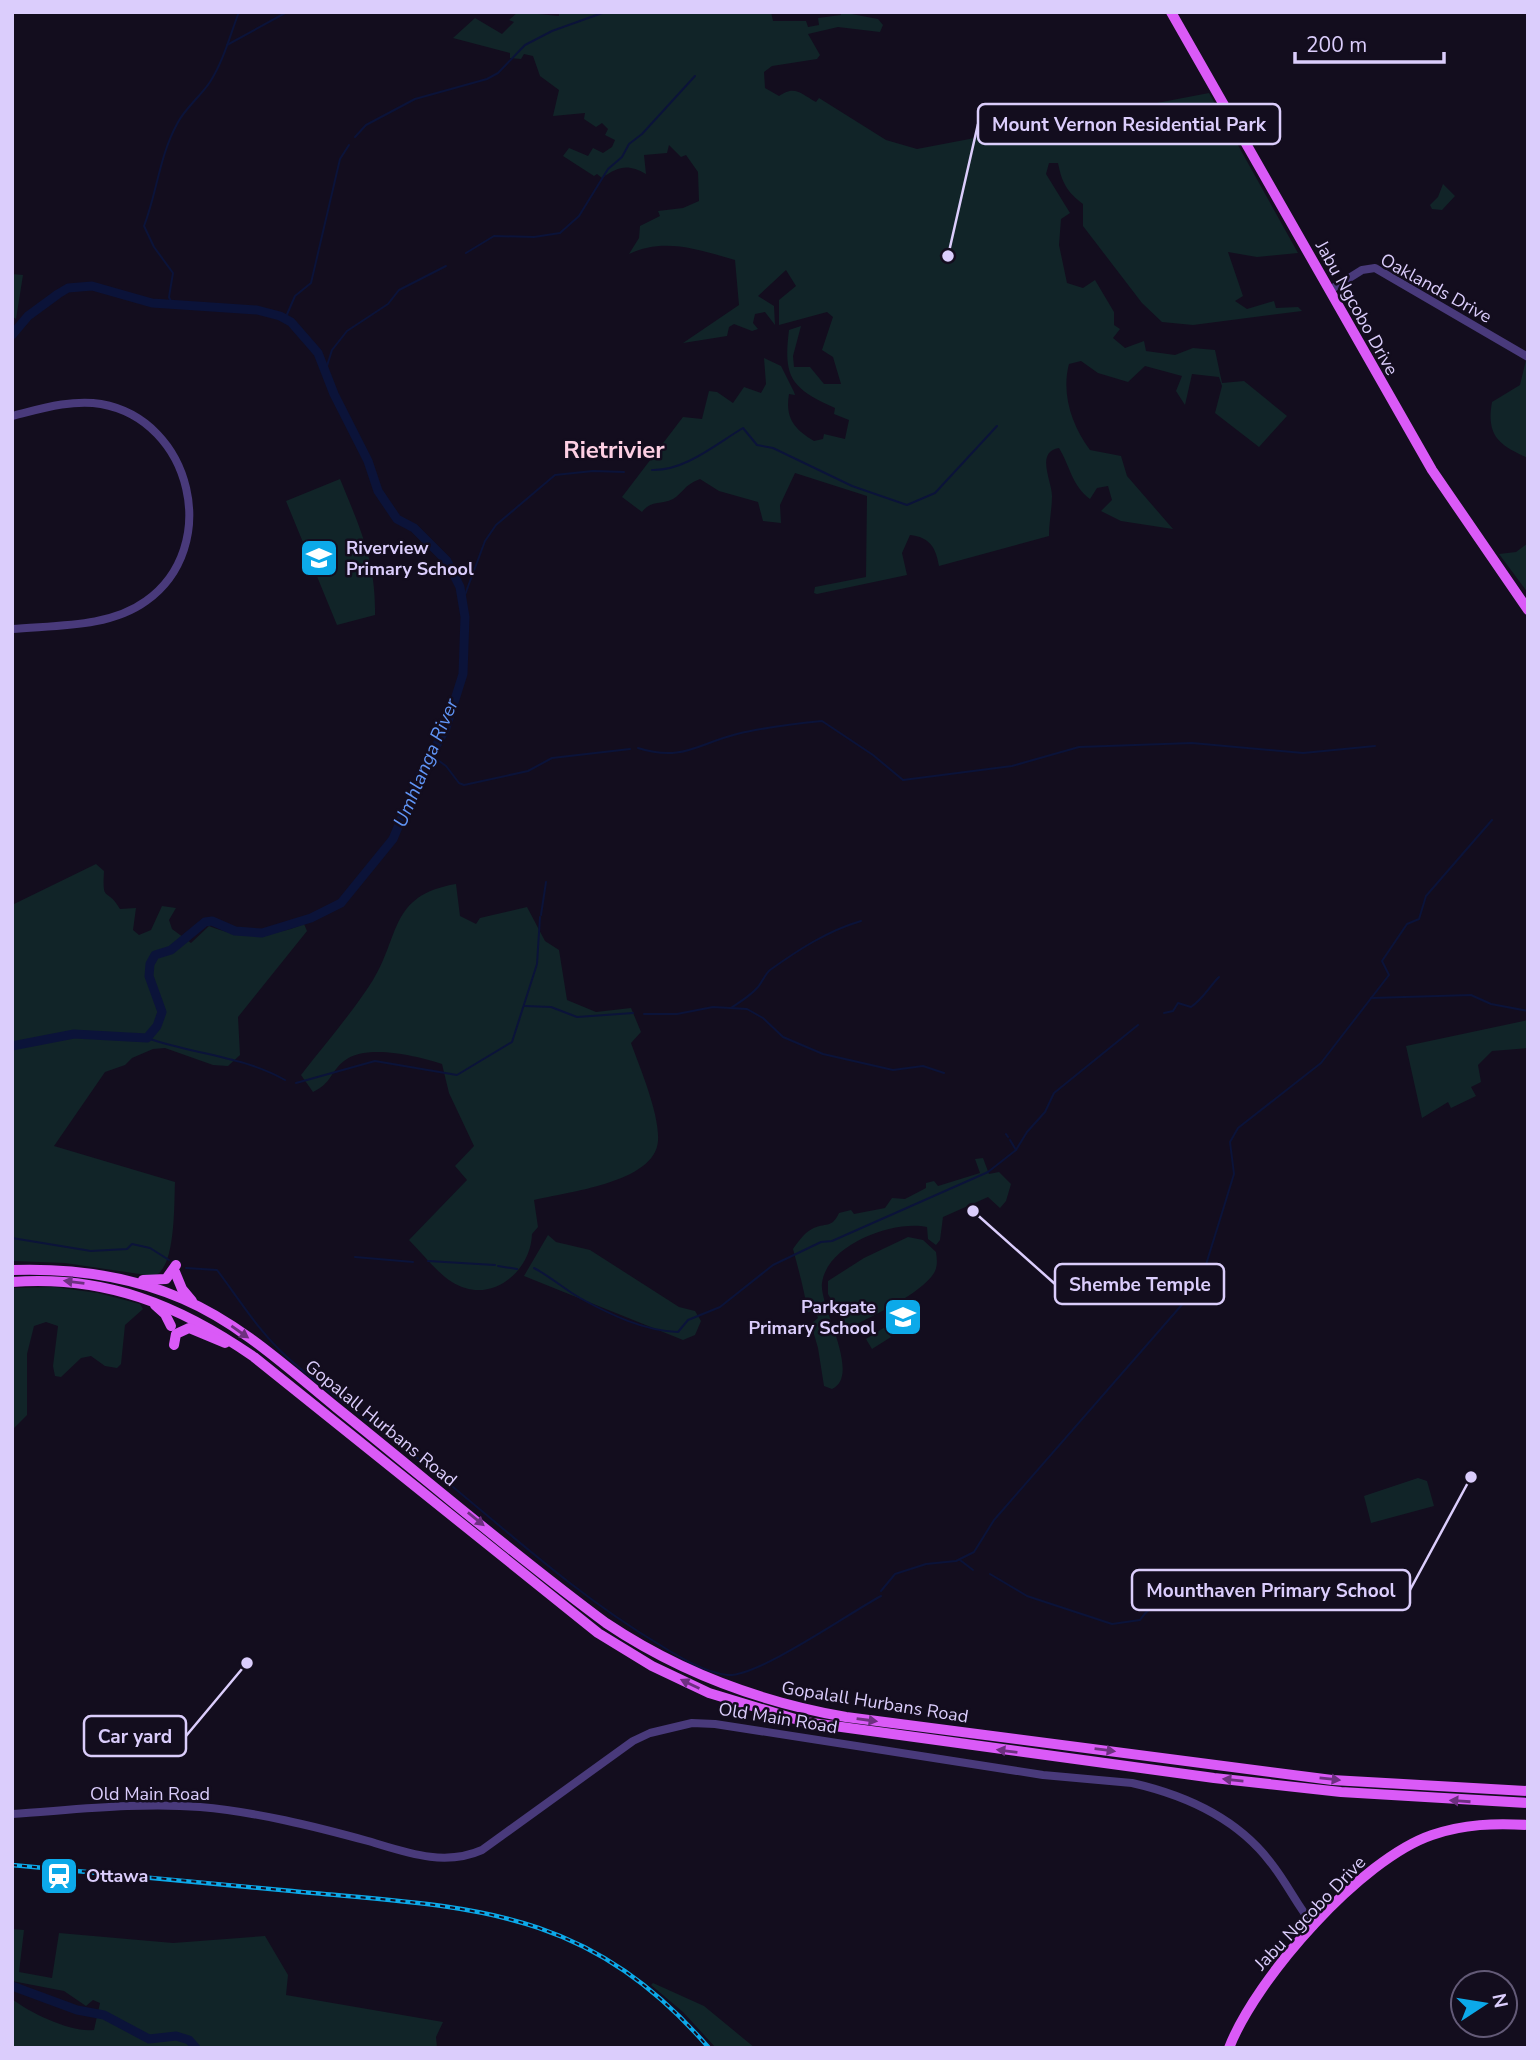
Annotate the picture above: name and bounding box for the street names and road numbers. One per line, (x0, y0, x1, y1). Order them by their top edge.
street label: Jabu Ngcobo Drive (1310, 236, 1404, 380)
street label: Oaklands Drive (1376, 247, 1496, 329)
street label: Gopalall Hurbans Road (300, 1354, 462, 1492)
street label: Gopalall Hurbans Road (780, 1675, 970, 1729)
street label: Old Main Road (717, 1697, 839, 1739)
street label: Old Main Road (90, 1782, 210, 1806)
street label: Jabu Ngcobo Drive (1248, 1851, 1371, 1976)

